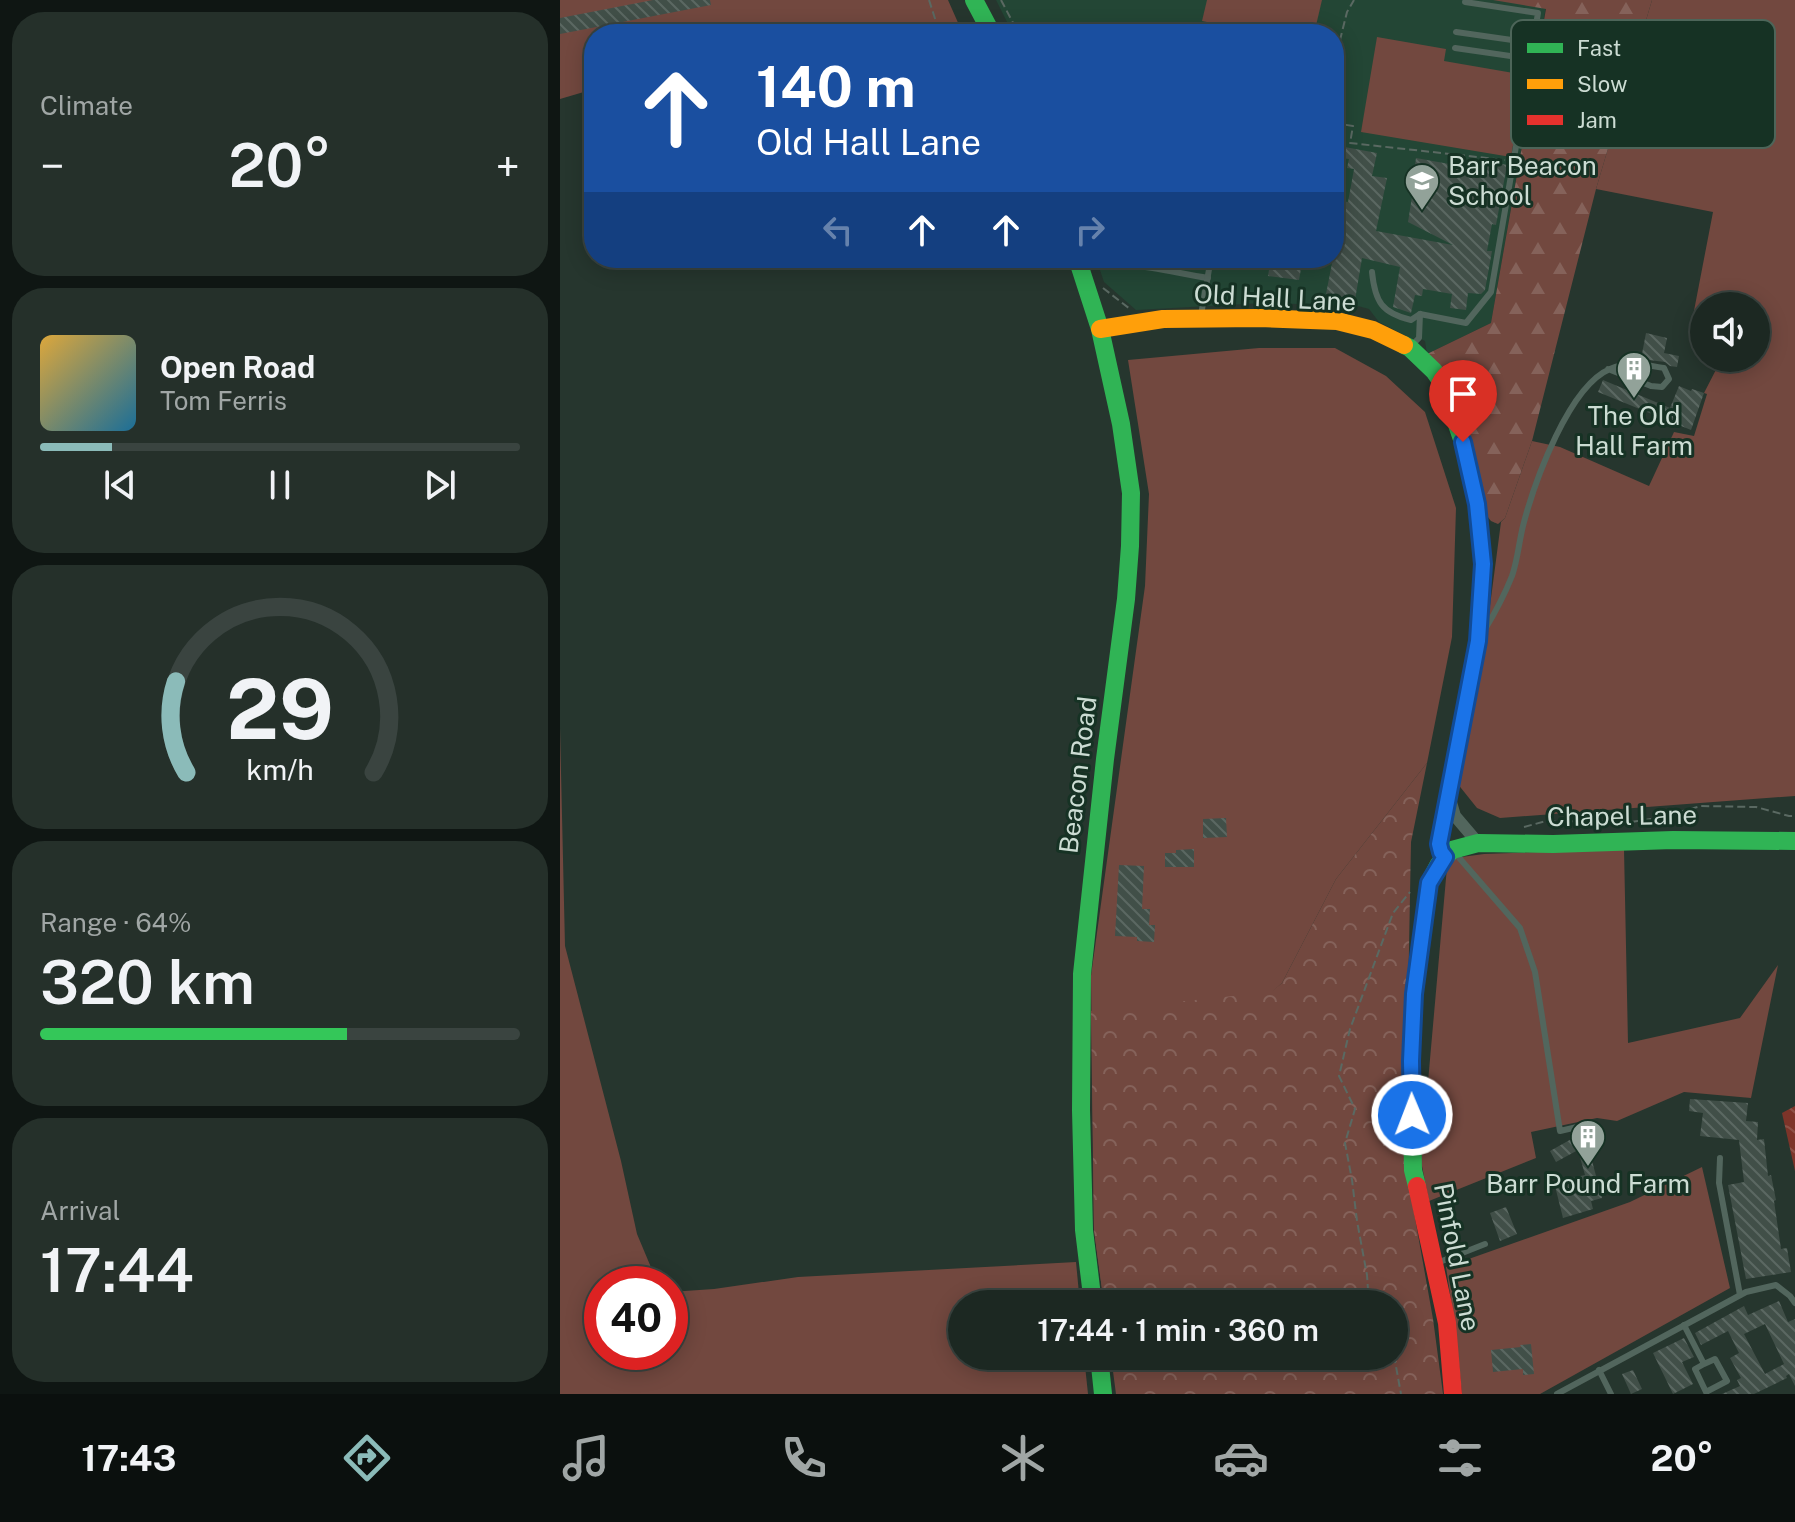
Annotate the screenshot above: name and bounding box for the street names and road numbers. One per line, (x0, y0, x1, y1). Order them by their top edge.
street label: Old Hall Lane (1193, 278, 1357, 317)
street label: Beacon Road (1052, 695, 1103, 855)
street label: Chapel Lane (1547, 799, 1697, 832)
street label: Pinfold Lane (1428, 1180, 1487, 1334)

